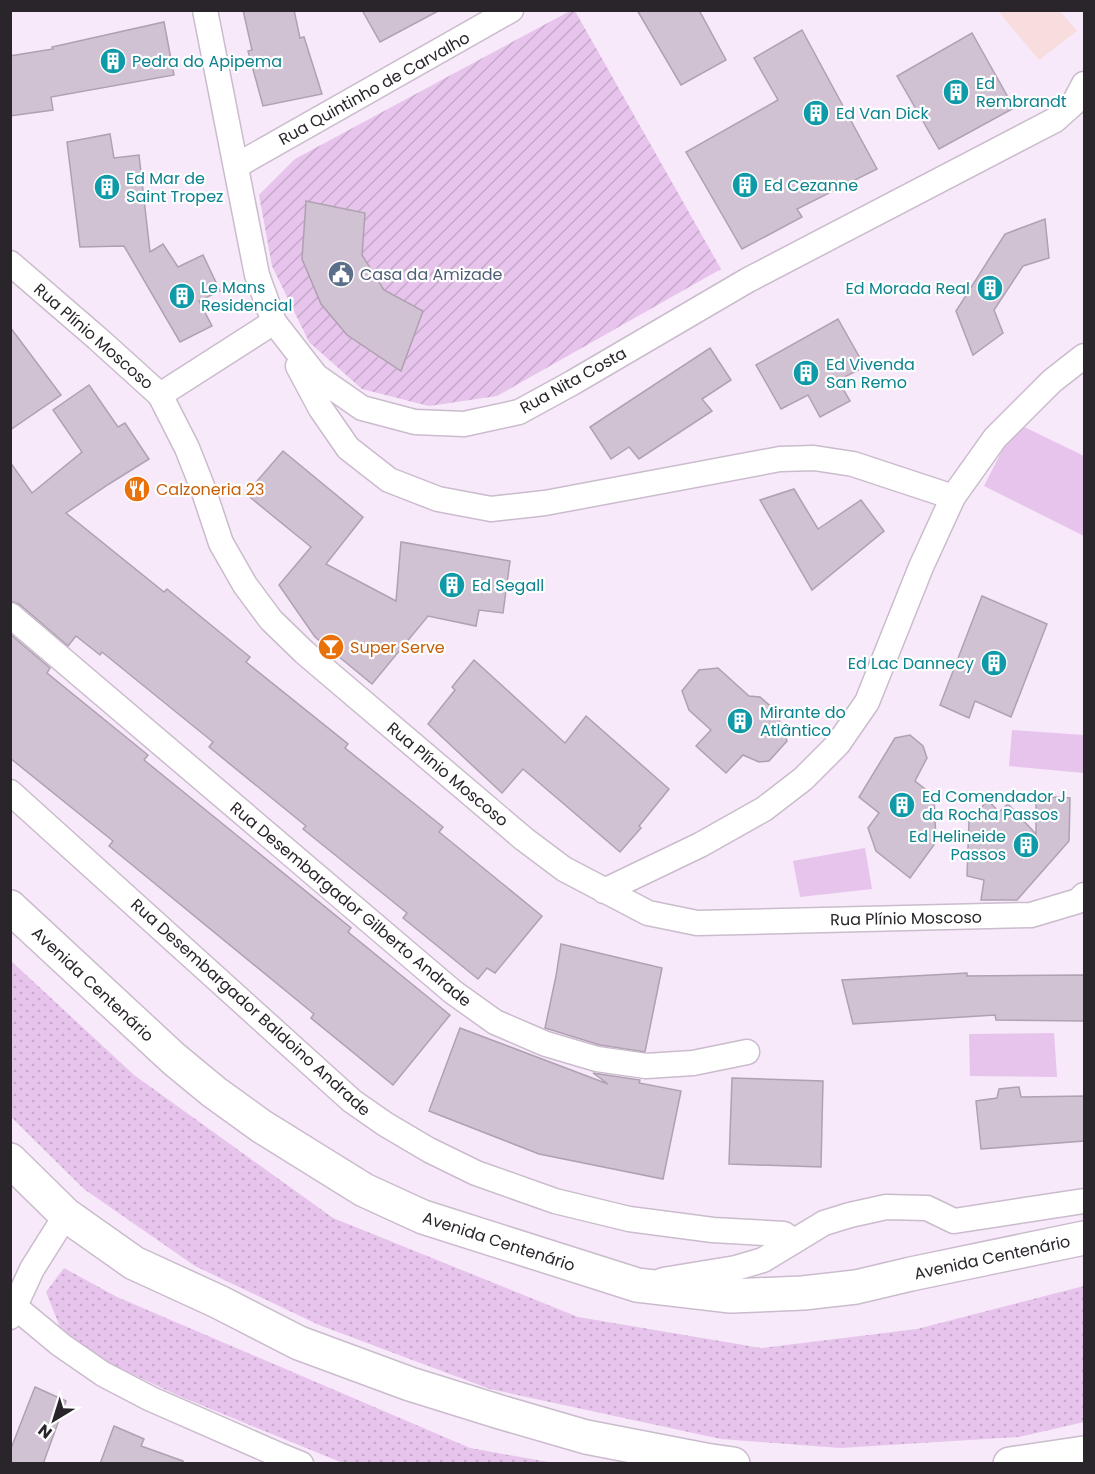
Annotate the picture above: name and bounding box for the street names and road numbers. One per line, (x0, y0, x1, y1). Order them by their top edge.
street label: Rua Quintinho de Carvalho (275, 26, 474, 151)
street label: Rua Plínio Moscoso (29, 278, 158, 395)
street label: Rua Nita Costa (516, 342, 631, 419)
street label: Rua Plínio Moscoso (382, 717, 513, 832)
street label: Rua Desembargador Gilberto Andrade (225, 796, 476, 1012)
street label: Rua Desembargador Baldoino Andrade (126, 893, 376, 1121)
street label: Rua Plínio Moscoso (830, 906, 982, 931)
street label: Avenida Centenário (27, 922, 159, 1047)
street label: Avenida Centenário (420, 1206, 578, 1277)
street label: Avenida Centenário (912, 1230, 1072, 1285)

